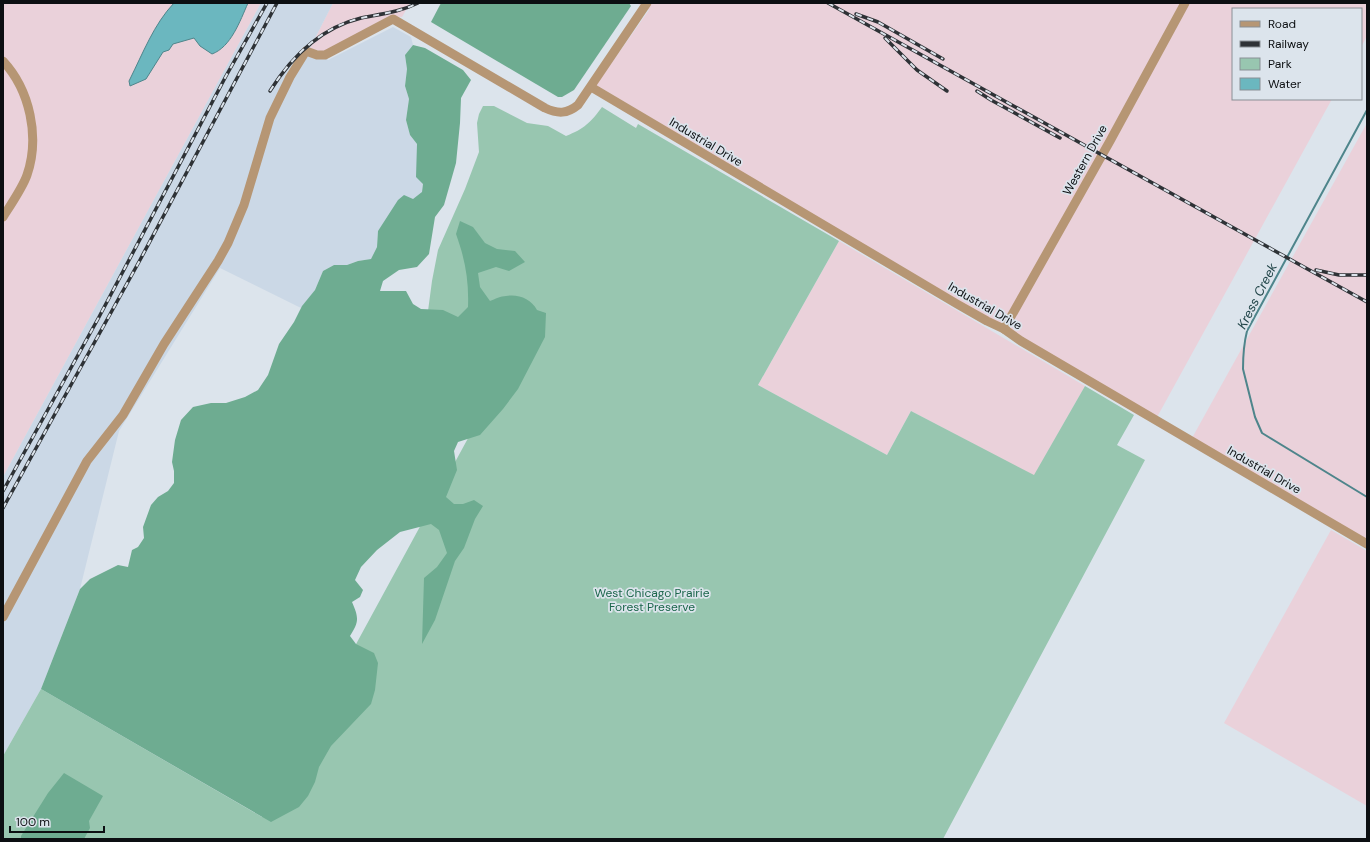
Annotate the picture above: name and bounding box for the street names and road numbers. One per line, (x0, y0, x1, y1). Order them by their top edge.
street label: Industrial Drive (666, 114, 746, 170)
street label: Western Drive (1059, 122, 1111, 198)
street label: Industrial Drive (945, 278, 1025, 334)
street label: Industrial Drive (1224, 442, 1304, 498)

